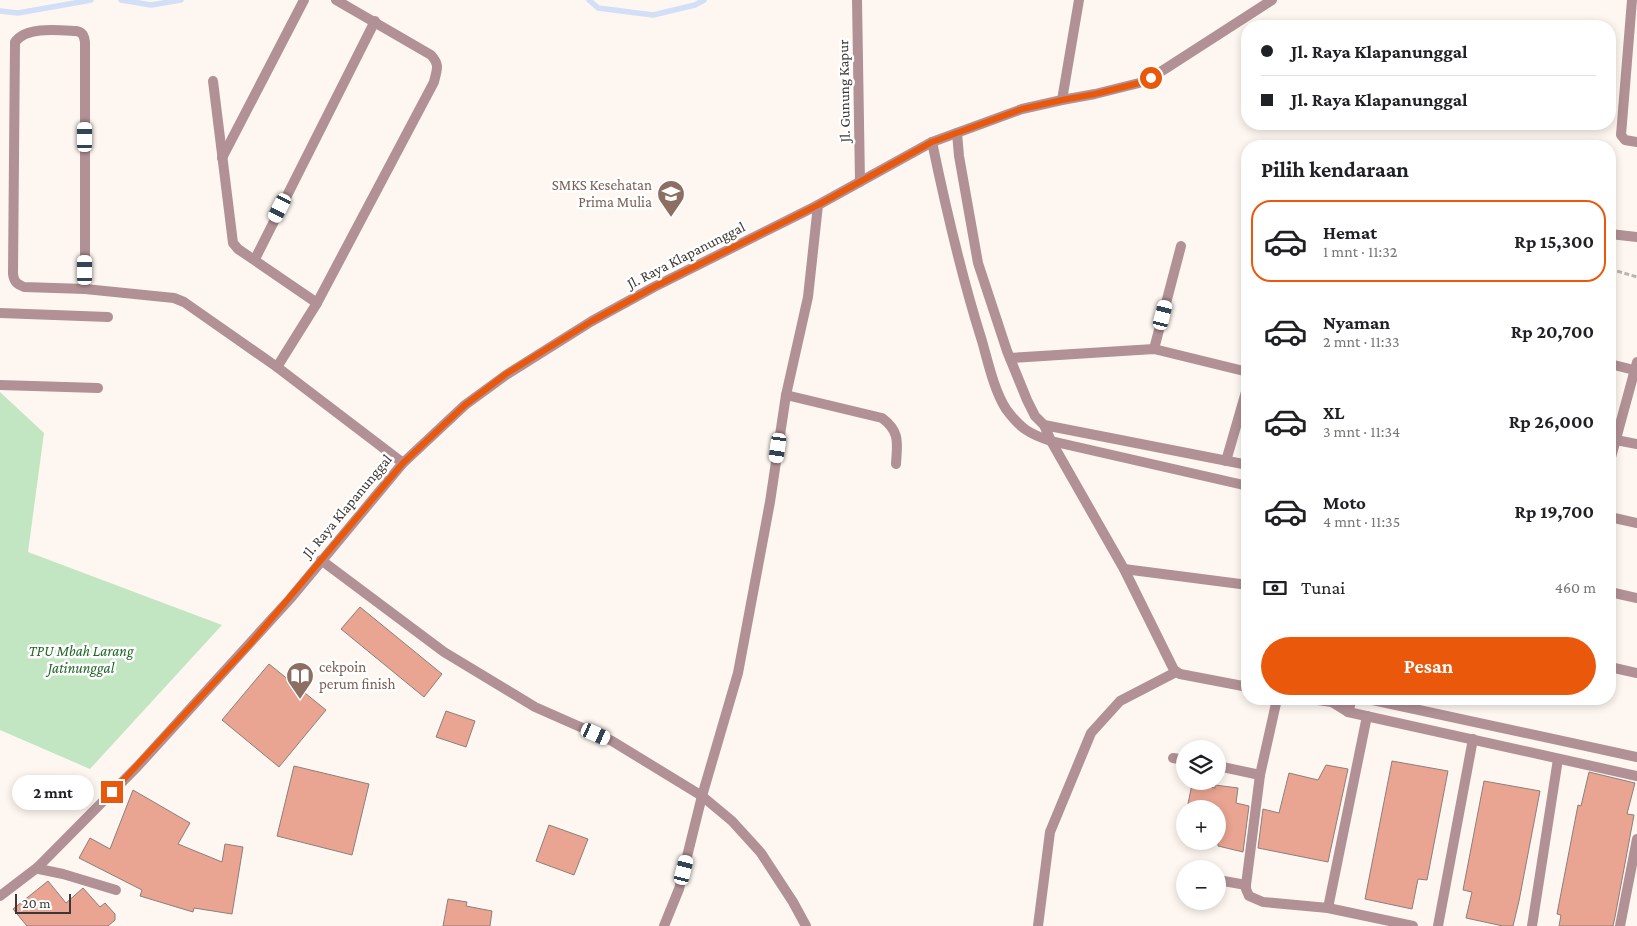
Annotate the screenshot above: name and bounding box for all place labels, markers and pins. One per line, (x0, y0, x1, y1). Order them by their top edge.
place label: SMKS Kesehatan Prima Mulia (552, 177, 652, 210)
school or university icon: SMKS Kesehatan Prima Mulia (656, 179, 686, 218)
place label: cekpoin perum finish (319, 659, 396, 693)
library icon: cekpoin perum finish (285, 661, 315, 700)

